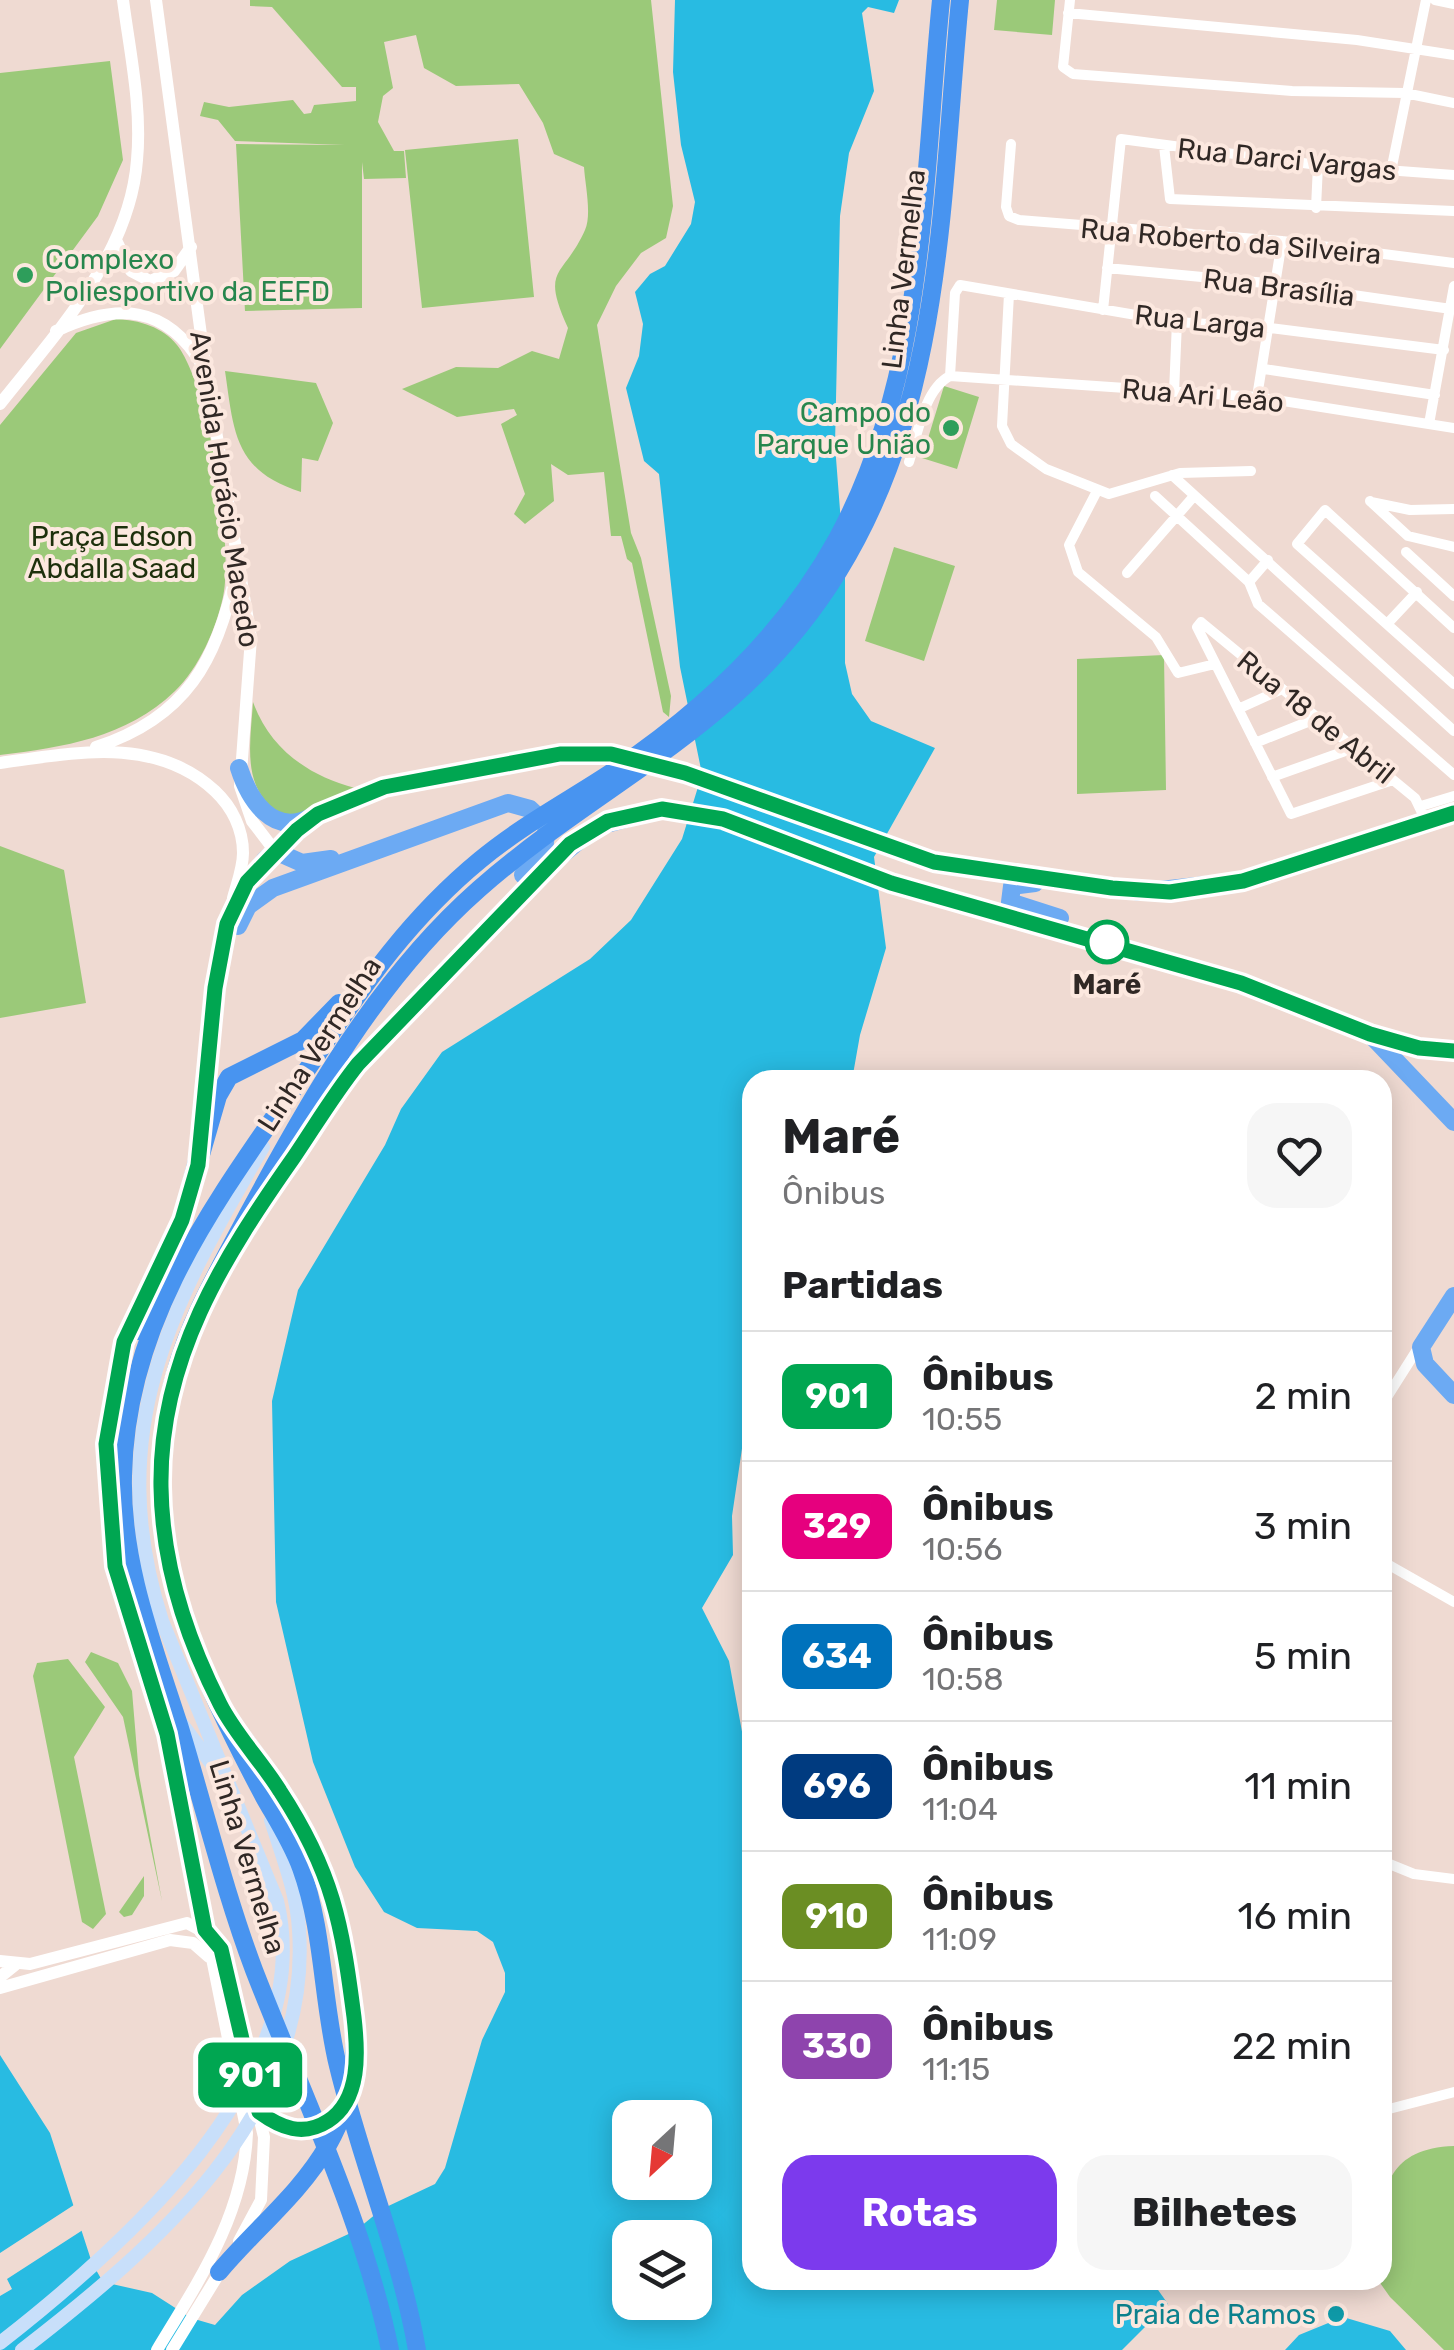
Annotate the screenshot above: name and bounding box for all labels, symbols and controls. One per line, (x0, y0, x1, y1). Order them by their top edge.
street label: Rua Darci Vargas (1176, 132, 1398, 187)
street label: Linha Vermelha (875, 167, 932, 371)
street label: Rua Roberto da Silveira (1079, 212, 1383, 271)
place label: Complexo Poliesportivo da EEFD (45, 243, 330, 308)
street label: Rua Brasília (1201, 262, 1357, 313)
marker: Complexo Poliesportivo da EEFD (14, 264, 36, 286)
street label: Rua Larga (1133, 298, 1267, 345)
street label: Avenida Horácio Macedo (183, 328, 266, 650)
street label: Rua Ari Leão (1121, 372, 1285, 419)
place label: Campo do Parque União (757, 396, 931, 461)
marker: Campo do Parque União (940, 417, 962, 439)
park label: Praça Edson Abdalla Saad (28, 520, 196, 585)
street label: Rua 18 de Abril (1231, 644, 1401, 791)
marker: Maré (1086, 921, 1128, 963)
street label: Linha Vermelha (251, 951, 388, 1138)
place label: Maré (1073, 968, 1141, 1001)
button: heart (1247, 1103, 1352, 1208)
text: Maré (782, 1108, 900, 1165)
text: Ônibus (782, 1174, 885, 1212)
text: Partidas (782, 1262, 943, 1308)
text: Ônibus (922, 1354, 1054, 1400)
text: 2 min (1254, 1373, 1352, 1419)
text: 901 (805, 1375, 869, 1417)
text: 10:55 (922, 1400, 1002, 1438)
text: Ônibus (922, 1484, 1054, 1530)
text: 3 min (1254, 1503, 1352, 1549)
text: 329 (803, 1505, 871, 1547)
text: 10:56 (922, 1530, 1003, 1568)
text: Ônibus (922, 1614, 1054, 1660)
text: 5 min (1254, 1633, 1352, 1679)
text: 634 (802, 1635, 872, 1677)
text: 10:58 (922, 1660, 1004, 1698)
text: Ônibus (922, 1744, 1054, 1790)
street label: Linha Vermelha (202, 1756, 293, 1958)
text: 11 min (1244, 1763, 1352, 1809)
text: 696 (803, 1765, 871, 1807)
text: 11:04 (922, 1790, 998, 1828)
text: Ônibus (922, 1874, 1054, 1920)
text: 16 min (1238, 1893, 1352, 1939)
text: 910 (805, 1895, 869, 1937)
text: 11:09 (922, 1920, 997, 1958)
text: Ônibus (922, 2004, 1054, 2050)
text: 22 min (1232, 2023, 1352, 2069)
text: 330 (802, 2025, 872, 2067)
line badge: 901 (192, 2042, 308, 2108)
text: 11:15 (922, 2050, 990, 2088)
text: 901 (218, 2054, 282, 2096)
north arrow (612, 2100, 712, 2200)
map controls (612, 2100, 712, 2320)
button: Rotas (782, 2155, 1057, 2270)
button: Bilhetes (1077, 2155, 1352, 2270)
button: layers (612, 2220, 712, 2320)
place label: Praia de Ramos (1115, 2298, 1316, 2331)
marker: Praia de Ramos (1325, 2303, 1347, 2325)

